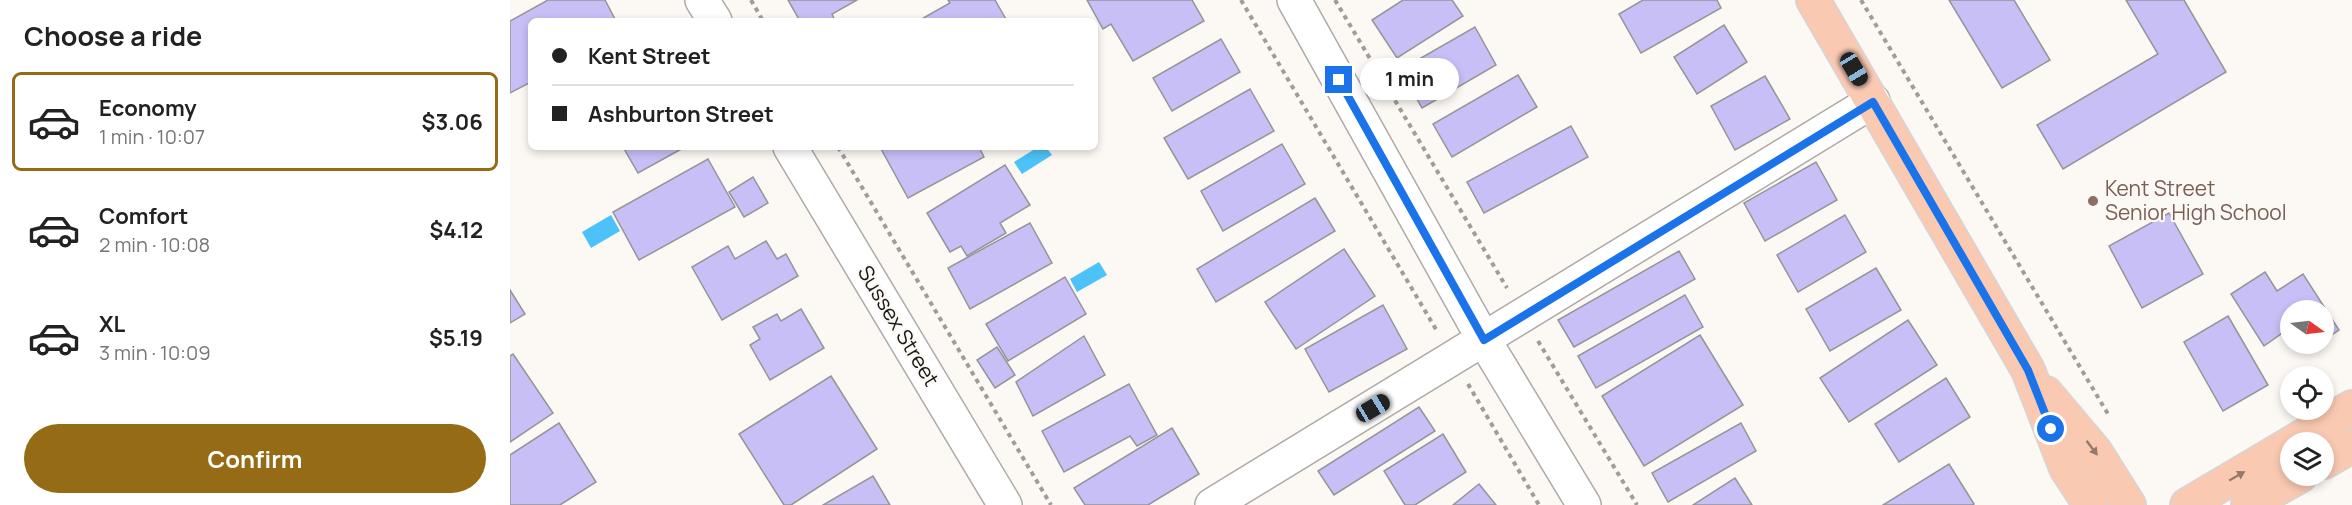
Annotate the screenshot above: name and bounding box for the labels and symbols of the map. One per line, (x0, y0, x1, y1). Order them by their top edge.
car (1837, 49, 1871, 89)
callout: 1 min (1360, 59, 1459, 101)
route end (1325, 66, 1352, 93)
place label: Kent Street Senior High School (2105, 174, 2287, 226)
marker: Kent Street Senior High School (2086, 194, 2100, 208)
street label: Sussex Street (852, 260, 946, 391)
north arrow (2280, 300, 2334, 354)
car (1353, 391, 1393, 425)
route start (2037, 415, 2064, 442)
one-way arrow (2086, 440, 2098, 456)
one-way arrow (2229, 470, 2245, 481)

